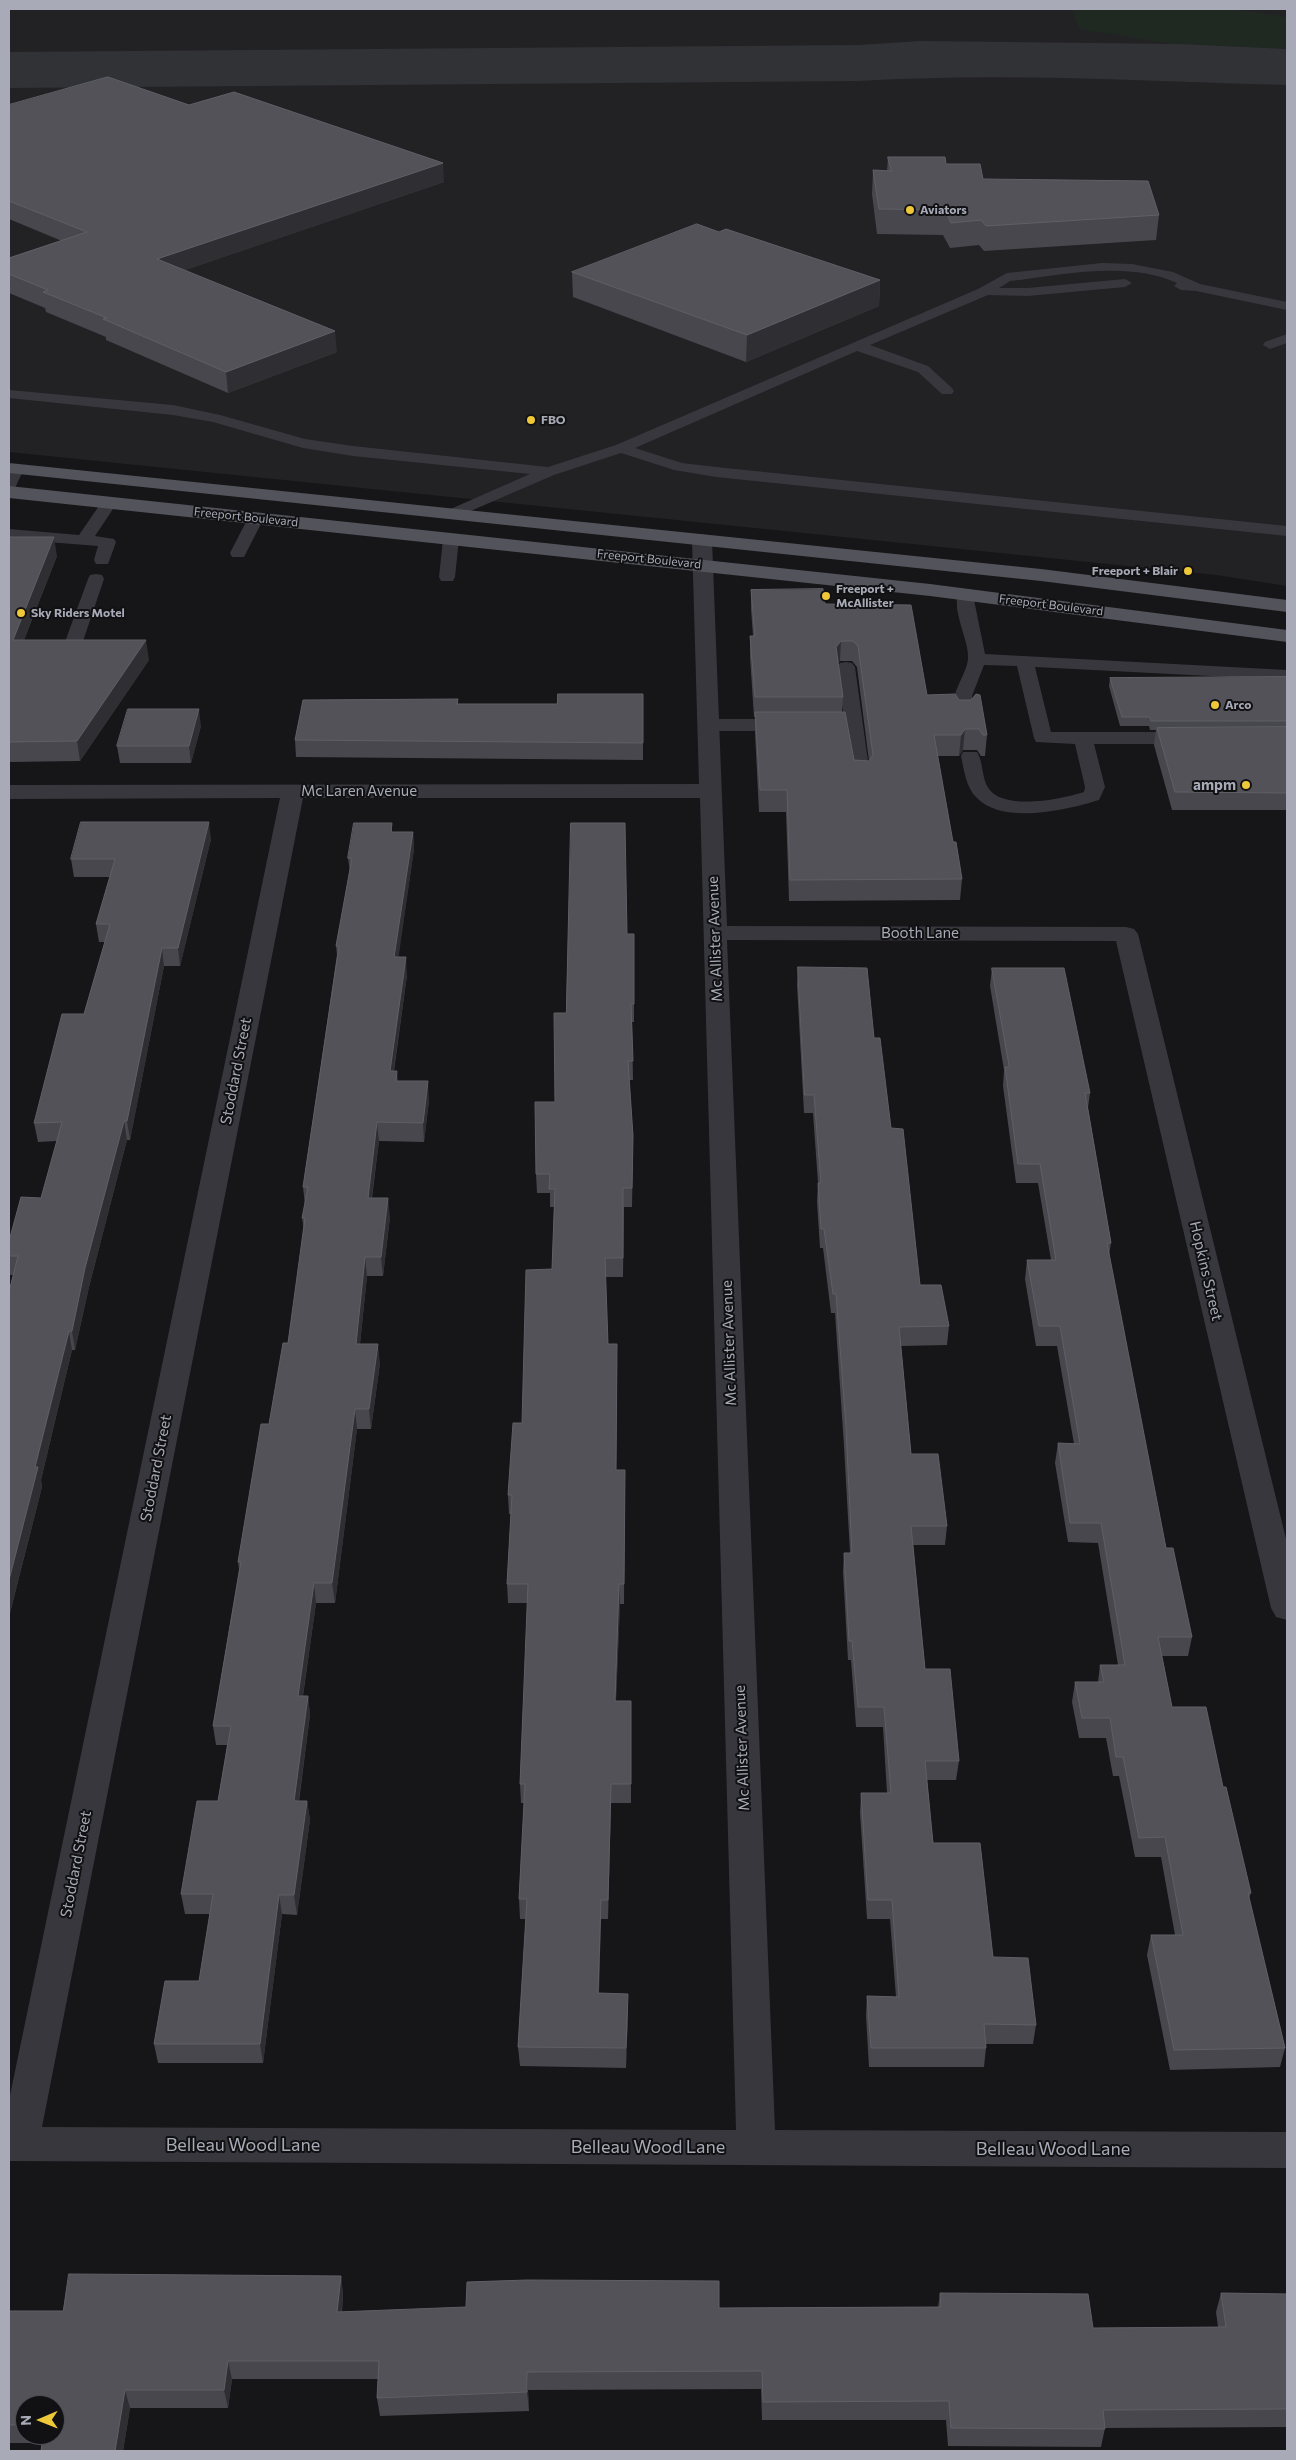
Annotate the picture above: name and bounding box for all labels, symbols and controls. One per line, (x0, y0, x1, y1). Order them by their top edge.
place label: Aviators (920, 203, 967, 217)
marker: Aviators (904, 204, 916, 216)
place label: FBO (541, 413, 566, 427)
marker: FBO (525, 414, 537, 426)
street label: Freeport Boulevard (193, 504, 299, 530)
street label: Freeport Boulevard (596, 546, 702, 572)
place label: Freeport + Blair (1092, 564, 1178, 578)
marker: Freeport + Blair (1182, 565, 1194, 577)
place label: Freeport + McAllister (836, 582, 894, 610)
marker: Freeport + McAllister (820, 590, 832, 602)
street label: Freeport Boulevard (998, 591, 1104, 619)
place label: Sky Riders Motel (31, 606, 125, 620)
marker: Sky Riders Motel (15, 607, 27, 619)
place label: Arco (1225, 698, 1251, 712)
marker: Arco (1209, 699, 1221, 711)
place label: ampm (1193, 776, 1236, 794)
marker: ampm (1240, 779, 1252, 791)
street label: Mc Laren Avenue (301, 782, 417, 800)
street label: Mc Allister Avenue (704, 876, 726, 1002)
street label: Booth Lane (881, 924, 959, 942)
street label: Stoddard Street (217, 1016, 255, 1126)
street label: Hopkins Street (1186, 1219, 1226, 1323)
street label: Mc Allister Avenue (718, 1280, 740, 1406)
street label: Stoddard Street (137, 1413, 175, 1523)
street label: Mc Allister Avenue (731, 1685, 753, 1811)
street label: Stoddard Street (57, 1809, 95, 1919)
street label: Belleau Wood Lane (166, 2134, 320, 2156)
street label: Belleau Wood Lane (571, 2136, 725, 2158)
street label: Belleau Wood Lane (976, 2138, 1130, 2160)
north arrow (15, 2395, 65, 2445)
text: N (17, 2415, 34, 2426)

